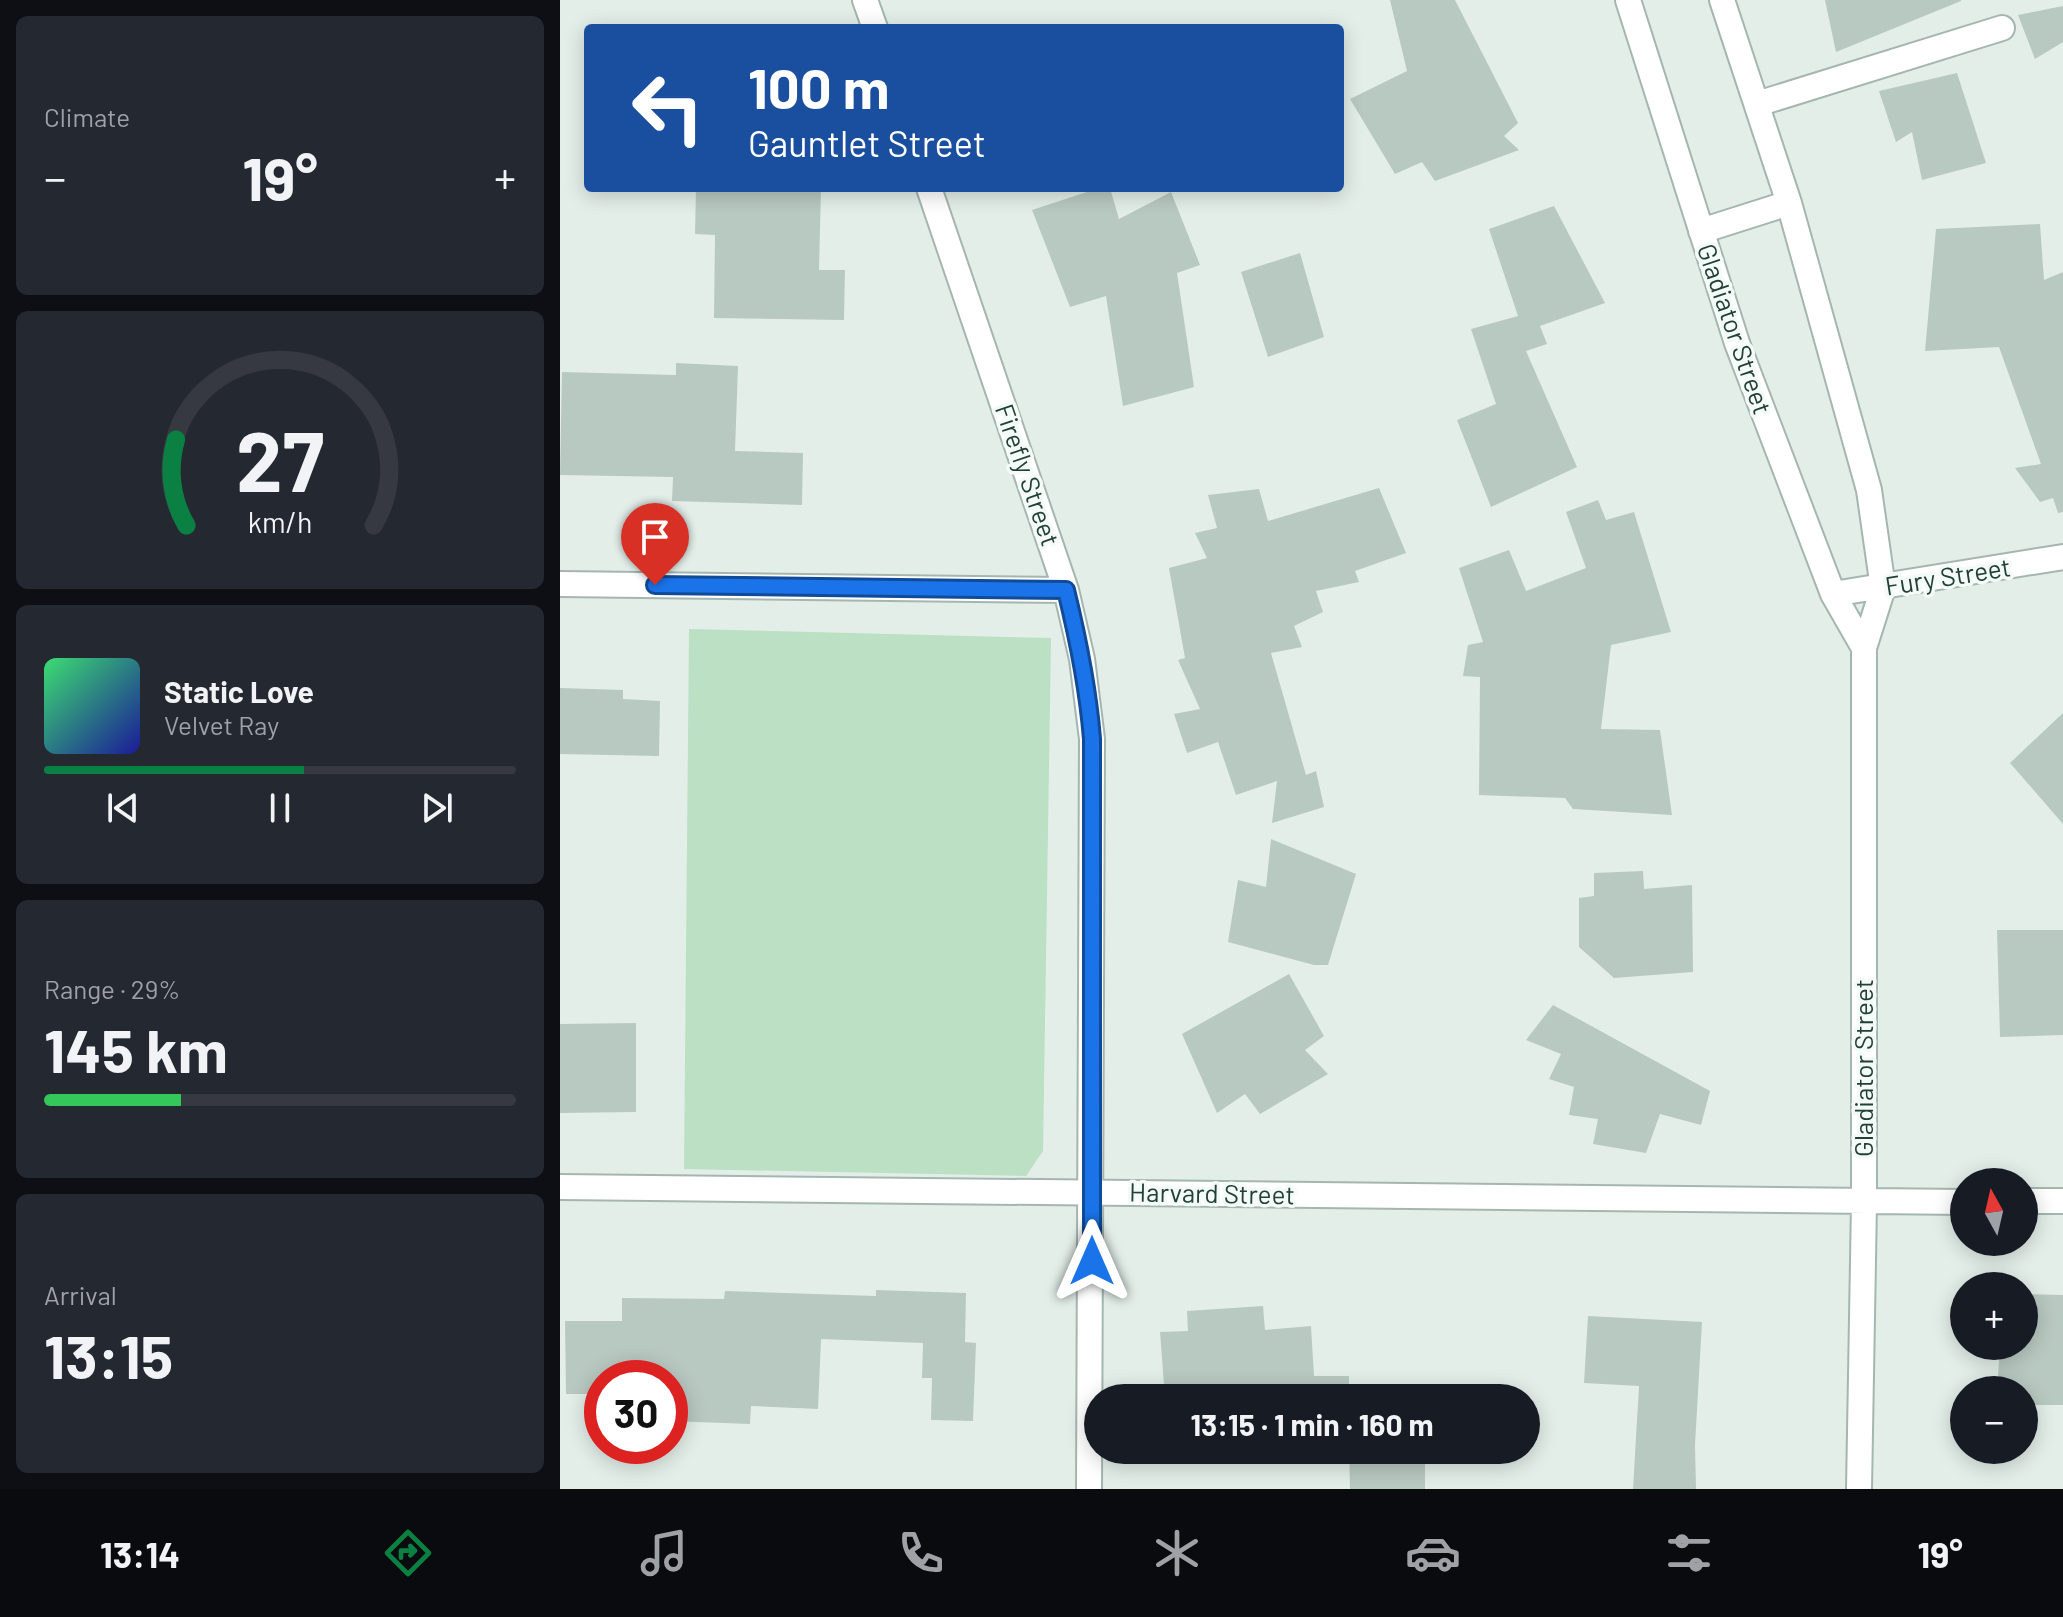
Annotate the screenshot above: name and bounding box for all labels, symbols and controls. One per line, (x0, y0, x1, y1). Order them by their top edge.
text: 100 m (748, 53, 890, 120)
icon: left (616, 56, 720, 160)
text: Climate (44, 101, 130, 132)
text: Gauntlet Street (748, 121, 986, 164)
text: 19° (242, 141, 318, 213)
text: − (44, 150, 66, 203)
text: + (494, 150, 516, 203)
street label: Gladiator Street (1692, 239, 1779, 418)
street label: Firefly Street (990, 399, 1067, 550)
text: 27 (236, 408, 324, 508)
pin (621, 503, 689, 585)
text: km/h (248, 504, 312, 539)
icon: arrive (633, 515, 677, 559)
street label: Fury Street (1883, 550, 2013, 601)
text: Static Love (164, 673, 314, 709)
text: Velvet Ray (164, 709, 279, 740)
icon: previous (101, 786, 145, 830)
icon: pause (258, 786, 302, 830)
icon: next (415, 786, 459, 830)
text: Range · 29% (44, 973, 180, 1004)
street label: Gladiator Street (1847, 979, 1878, 1157)
text: 145 km (44, 1013, 228, 1085)
north arrow (1950, 1168, 2038, 1256)
map controls (1950, 1168, 2038, 1464)
street label: Harvard Street (1129, 1176, 1295, 1209)
position arrow (1050, 1219, 1134, 1303)
button: + (1950, 1272, 2038, 1360)
text: Arrival (44, 1279, 117, 1310)
text: 13:15 (44, 1319, 173, 1391)
speed limit sign: 30 (584, 1360, 688, 1464)
button: − (1950, 1376, 2038, 1464)
text: 13:15 · 1 min · 160 m (1190, 1406, 1434, 1442)
icon: directions (380, 1525, 436, 1581)
icon: music (636, 1525, 692, 1581)
icon: phone (893, 1525, 949, 1581)
icon: climate (1149, 1525, 1205, 1581)
icon: car (1405, 1525, 1461, 1581)
icon: filters (1661, 1525, 1717, 1581)
text: 13:14 (100, 1532, 180, 1575)
text: 19° (1917, 1532, 1963, 1575)

